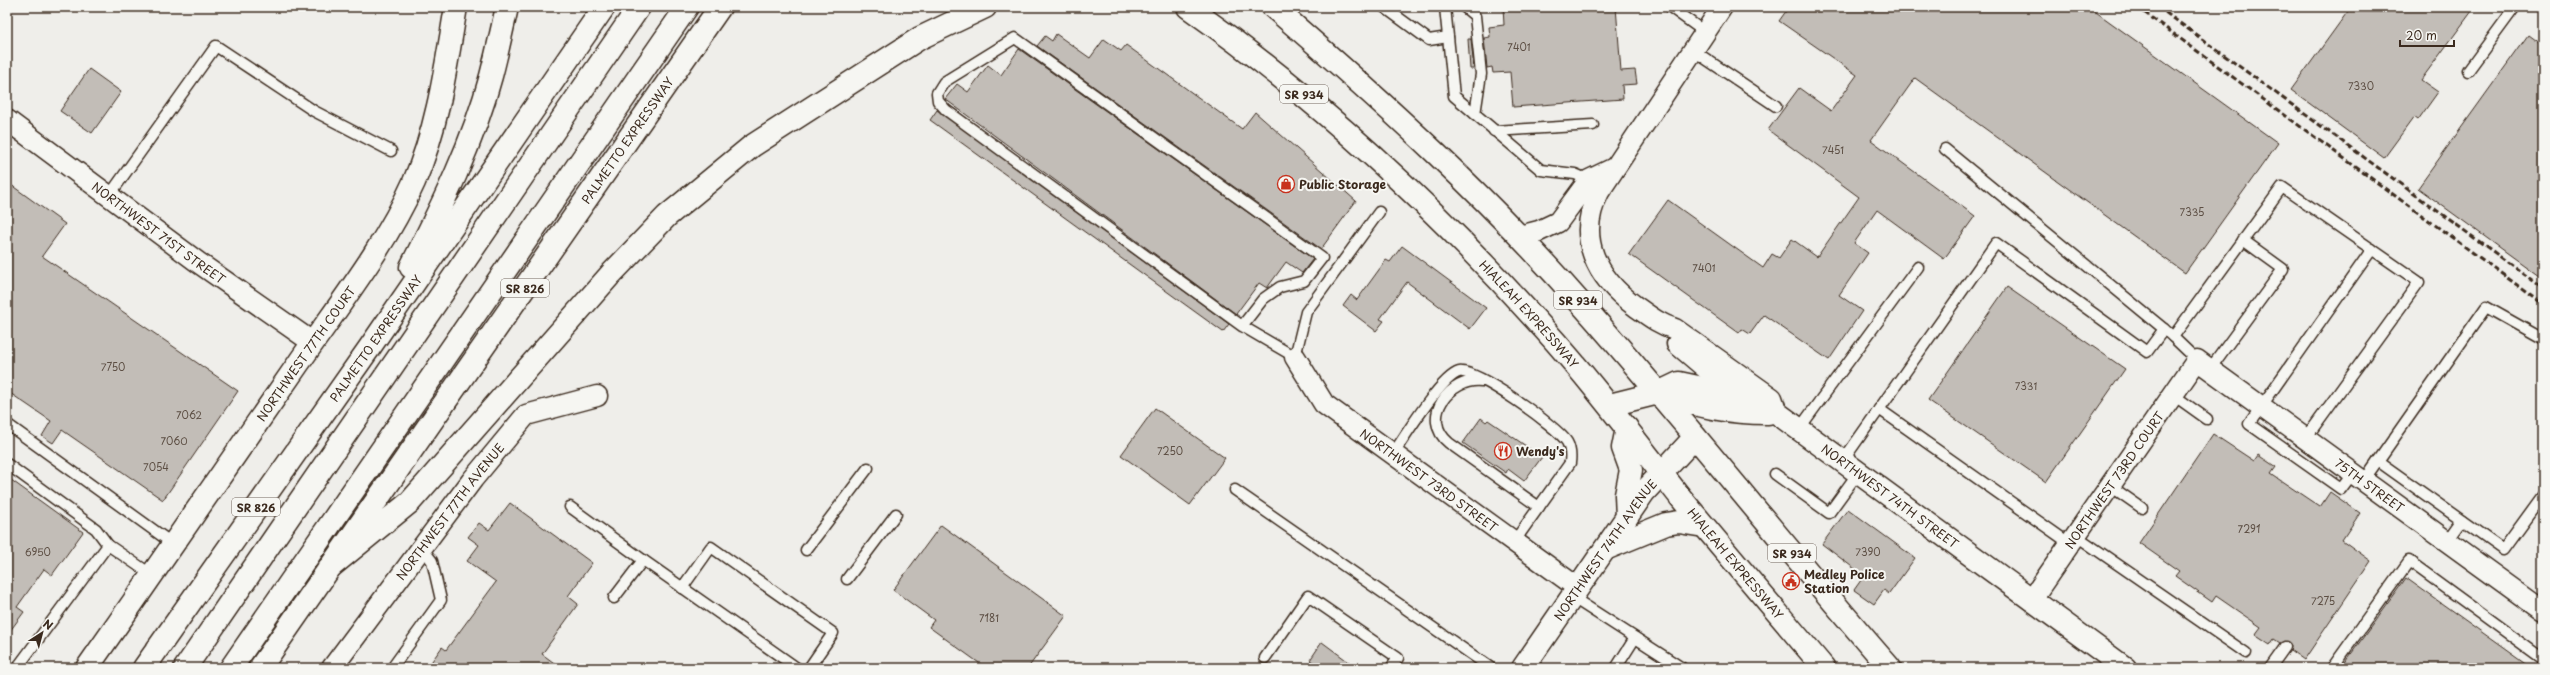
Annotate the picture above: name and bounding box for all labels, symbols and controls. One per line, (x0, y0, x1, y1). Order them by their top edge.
scale bar (2400, 22, 2454, 48)
text: 20 m (2406, 26, 2437, 44)
house number: 7401 (1507, 39, 1531, 54)
street label: PALMETTO EXPRESSWAY (577, 73, 678, 207)
house number: 7330 (2348, 78, 2374, 93)
road number: SR 934 (1280, 85, 1328, 103)
house number: 7451 (1822, 142, 1844, 157)
shop icon: Public Storage (1276, 174, 1296, 194)
place label: Public Storage (1299, 175, 1386, 193)
street label: NORTHWEST 71ST STREET (88, 177, 230, 288)
house number: 7335 (2180, 204, 2204, 219)
street label: HIALEAH EXPRESSWAY (1475, 256, 1583, 372)
house number: 7401 (1692, 260, 1716, 275)
street label: PALMETTO EXPRESSWAY (325, 271, 426, 405)
road number: SR 826 (501, 279, 549, 297)
street label: NORTHWEST 77TH COURT (252, 282, 360, 425)
road number: SR 934 (1554, 291, 1602, 309)
house number: 7750 (101, 359, 125, 374)
house number: 7331 (2015, 378, 2037, 393)
house number: 7062 (176, 407, 202, 422)
street label: NORTHWEST 73RD COURT (2060, 407, 2168, 552)
street label: NORTHWEST 73RD STREET (1357, 424, 1502, 537)
house number: 7060 (160, 433, 188, 448)
street label: NORTHWEST 77TH AVENUE (392, 439, 508, 584)
street label: NORTHWEST 74TH STREET (1818, 440, 1963, 553)
restaurant icon: Wendy's (1493, 441, 1513, 461)
place label: Wendy's (1516, 442, 1565, 460)
house number: 7250 (1157, 443, 1183, 458)
street label: 75TH STREET (2331, 454, 2408, 517)
house number: 7054 (143, 459, 169, 474)
street label: NORTHWEST 74TH AVENUE (1549, 475, 1661, 624)
road number: SR 826 (232, 498, 280, 516)
street label: HIALEAH EXPRESSWAY (1684, 504, 1788, 623)
house number: 7291 (2238, 521, 2260, 536)
house number: 6950 (25, 544, 51, 559)
road number: SR 934 (1768, 544, 1816, 562)
house number: 7390 (1855, 544, 1881, 559)
place label: Medley Police Station (1804, 565, 1885, 597)
public building icon: Medley Police Station (1781, 571, 1801, 591)
house number: 7275 (2311, 593, 2335, 608)
house number: 7181 (979, 610, 999, 625)
north arrow (22, 613, 62, 653)
text: N (40, 615, 57, 634)

